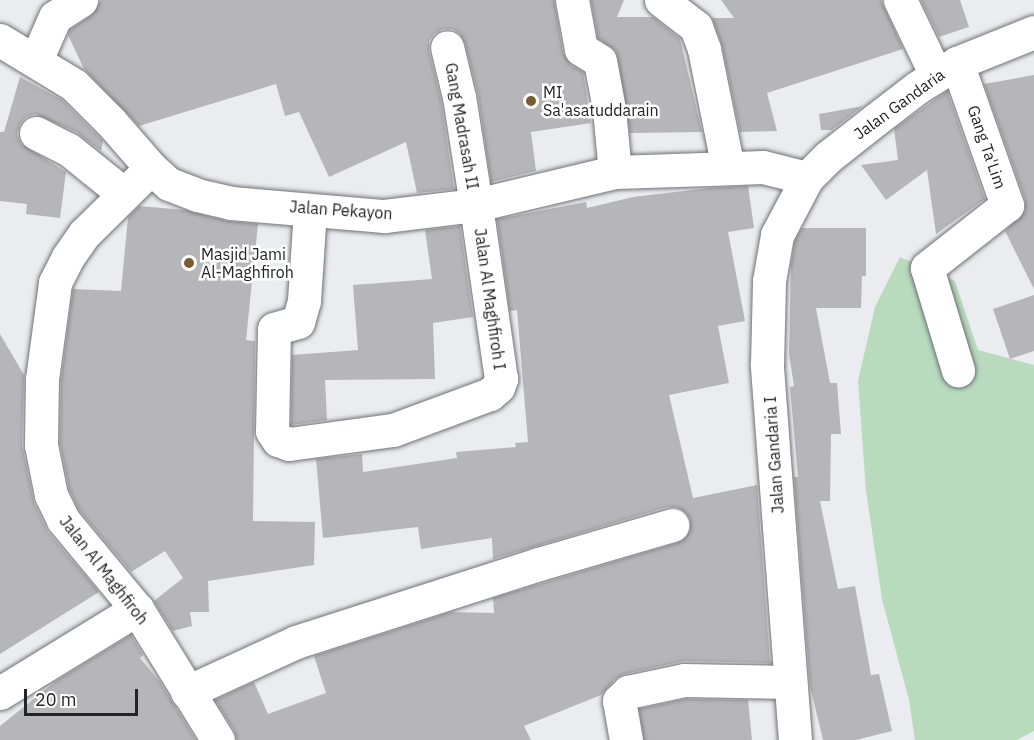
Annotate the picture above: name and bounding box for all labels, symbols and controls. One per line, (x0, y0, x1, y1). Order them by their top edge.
street label: Gang Madrasah II (441, 61, 483, 191)
street label: Jalan Gandaria (850, 65, 948, 143)
place label: MI Sa'asatuddarain (543, 82, 659, 120)
marker: MI Sa'asatuddarain (524, 94, 538, 108)
street label: Gang Ta'Lim (964, 103, 1010, 191)
street label: Jalan Pekayon (289, 197, 393, 223)
street label: Jalan Al Maghfiroh I (471, 227, 509, 371)
place label: Masjid Jami Al-Maghfiroh (201, 244, 294, 282)
marker: Masjid Jami Al-Maghfiroh (182, 256, 196, 270)
street label: Jalan Gandaria I (760, 396, 788, 514)
street label: Jalan Al Maghfiroh (56, 512, 152, 628)
scale bar (27, 677, 141, 715)
text: 20 m (35, 688, 77, 711)

